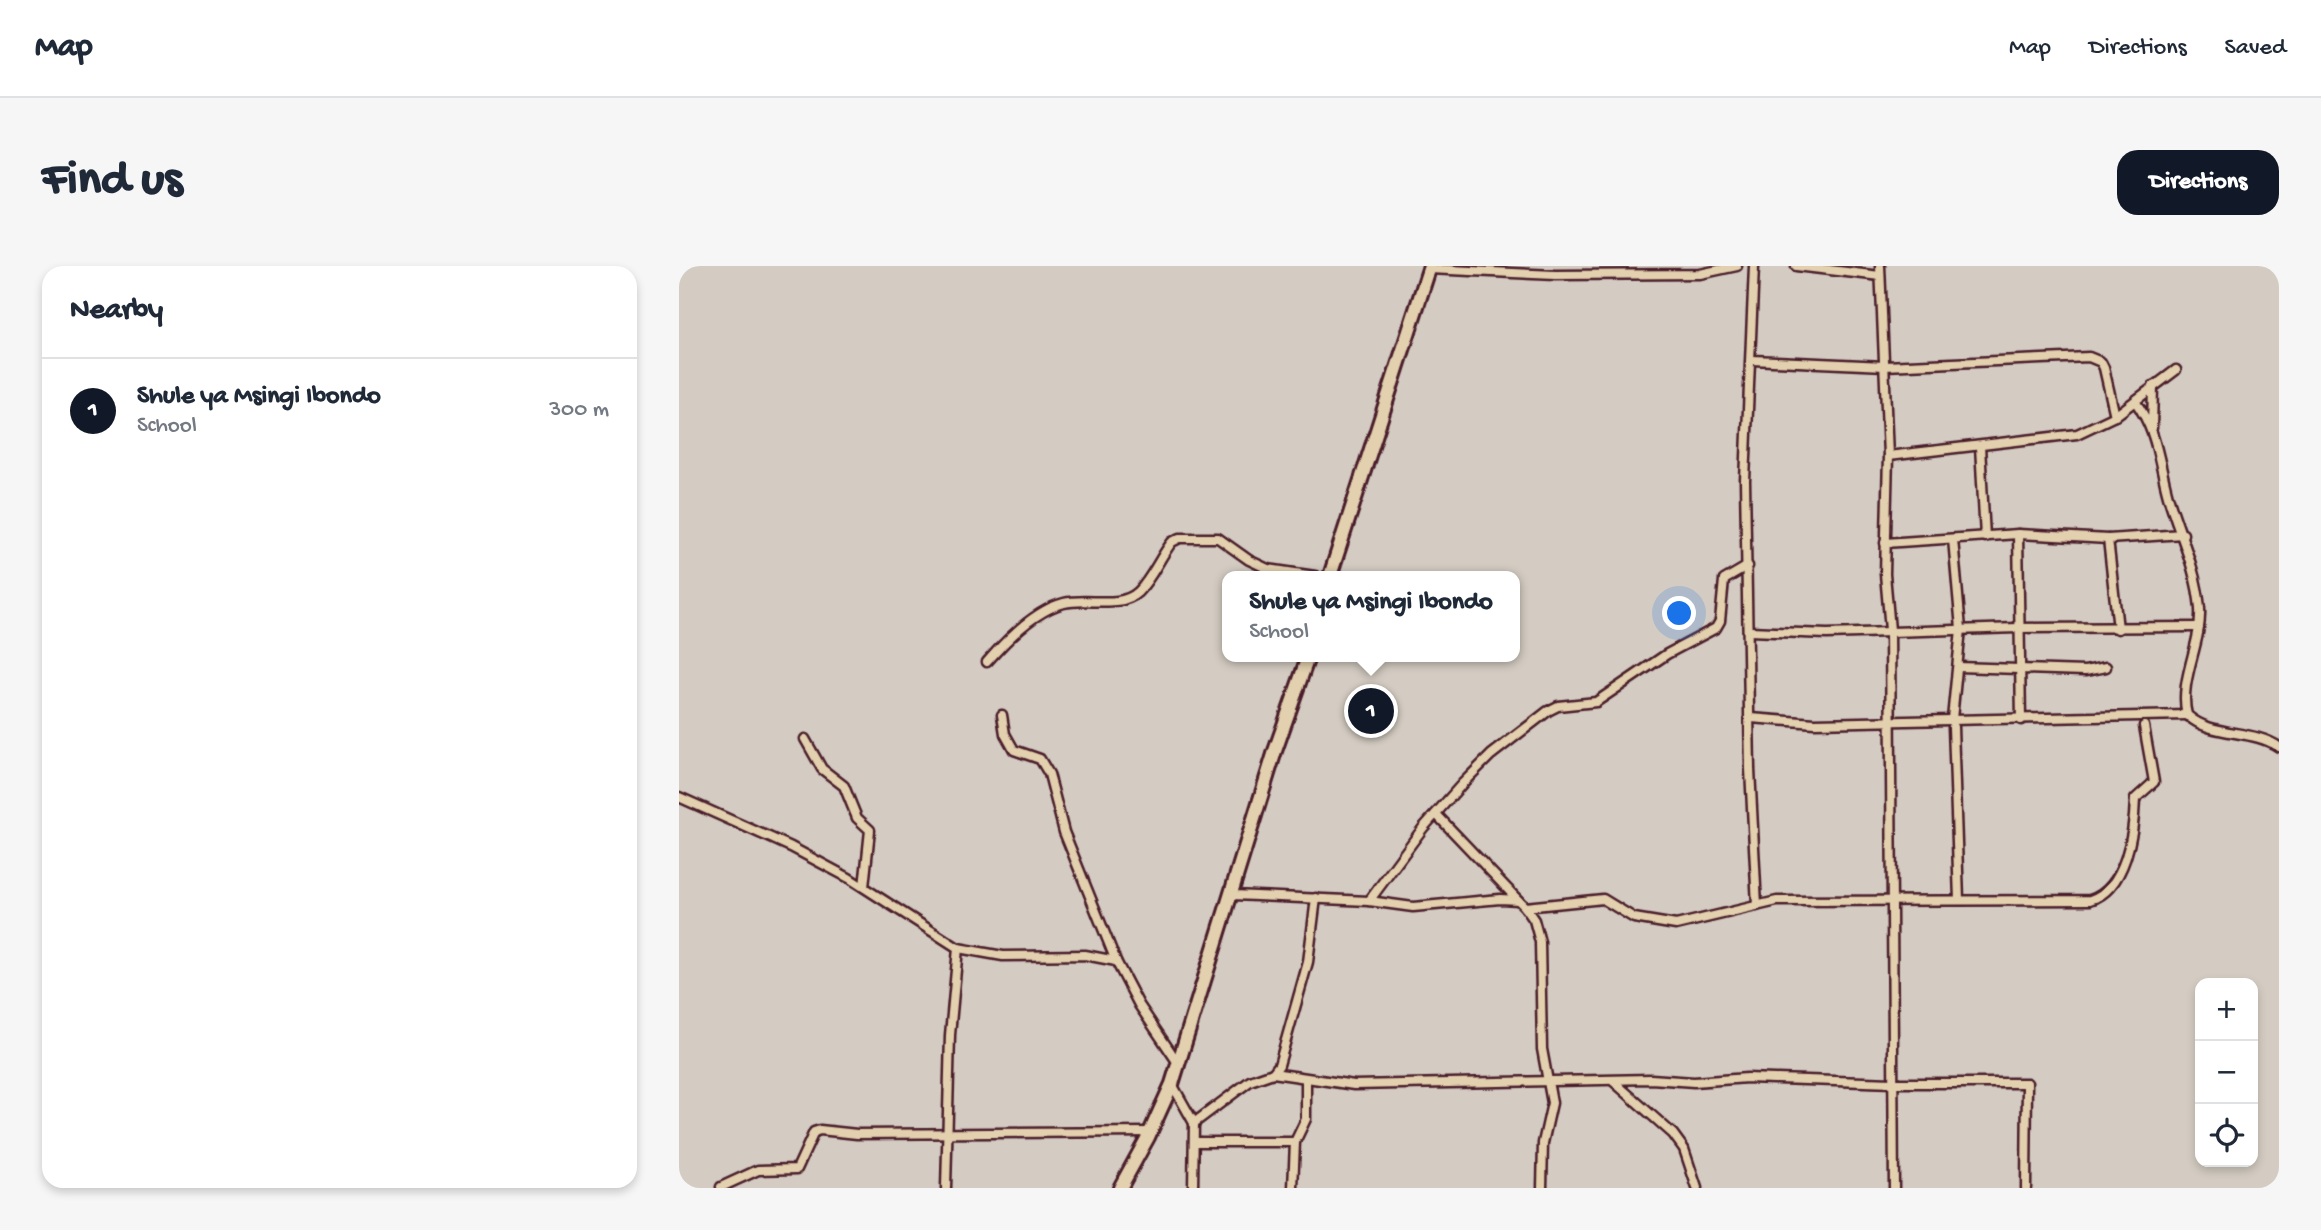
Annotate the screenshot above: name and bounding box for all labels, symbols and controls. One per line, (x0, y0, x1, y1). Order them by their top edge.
text: Map (35, 29, 92, 67)
text: Map (2009, 34, 2051, 63)
text: Directions (2089, 34, 2187, 63)
text: Saved (2225, 34, 2286, 63)
button: Directions (2117, 150, 2279, 215)
text: Find us (42, 153, 182, 211)
text: Nearby (70, 294, 163, 329)
text: Shule ya Msingi Ibondo (137, 382, 381, 413)
text: 1 (88, 397, 98, 424)
text: 300 m (549, 397, 609, 424)
text: School (137, 413, 197, 440)
popup (1222, 571, 1520, 662)
text: Shule ya Msingi Ibondo (1249, 588, 1493, 619)
your location (1662, 596, 1696, 630)
text: School (1249, 619, 1309, 646)
pin: 1 (1348, 685, 1394, 737)
map controls (2195, 978, 2258, 1167)
button: + (2195, 978, 2258, 1041)
button: − (2195, 1041, 2258, 1104)
button: locate (2195, 1104, 2258, 1167)

